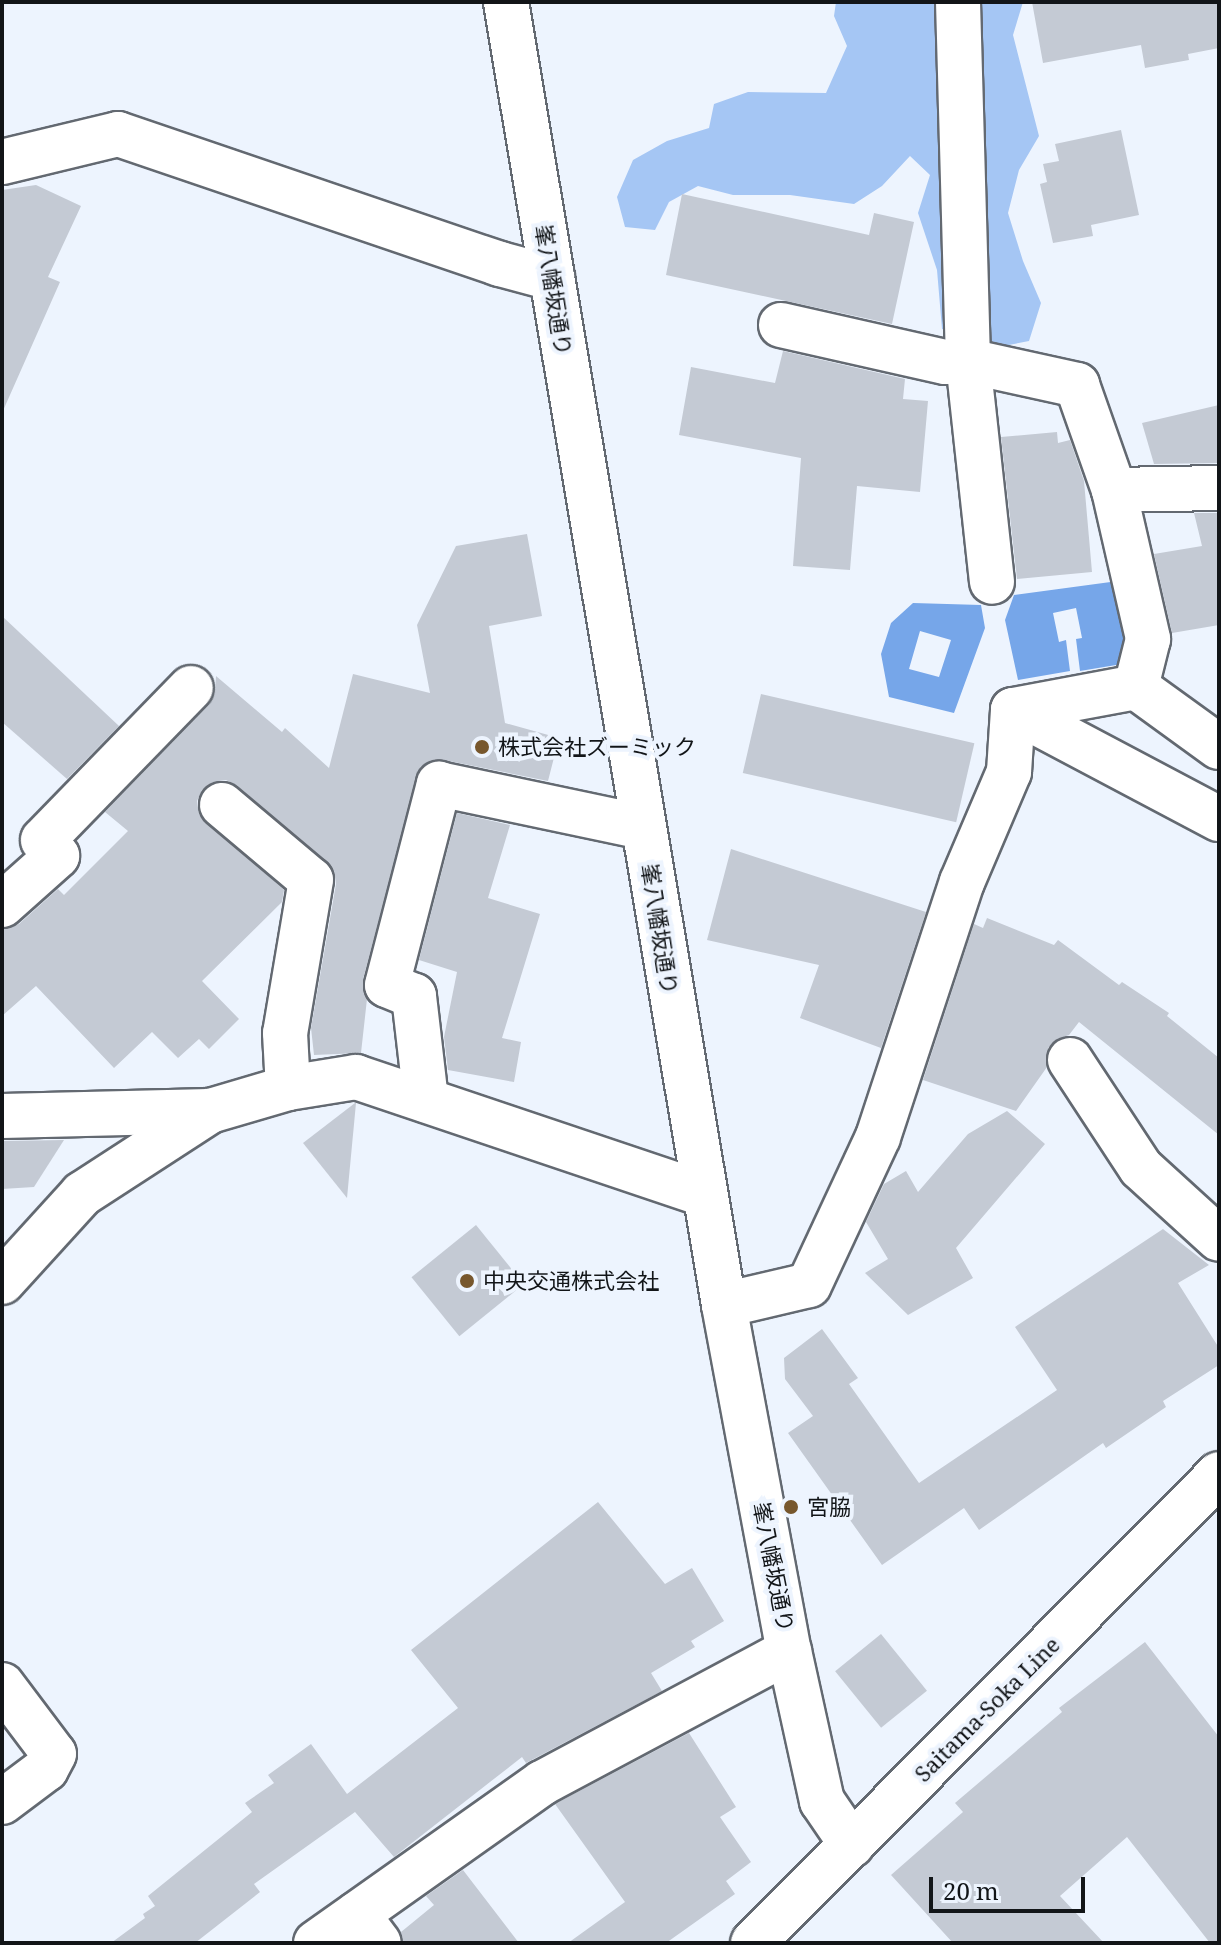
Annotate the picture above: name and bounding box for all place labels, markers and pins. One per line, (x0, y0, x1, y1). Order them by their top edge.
place label: 株式会社ズーミック (498, 734, 696, 760)
marker: 株式会社ズーミック (473, 738, 491, 756)
place label: 中央交通株式会社 (483, 1268, 659, 1294)
marker: 中央交通株式会社 (458, 1272, 476, 1290)
place label: 宮脇 (807, 1494, 851, 1520)
marker: 宮脇 (782, 1498, 800, 1516)

